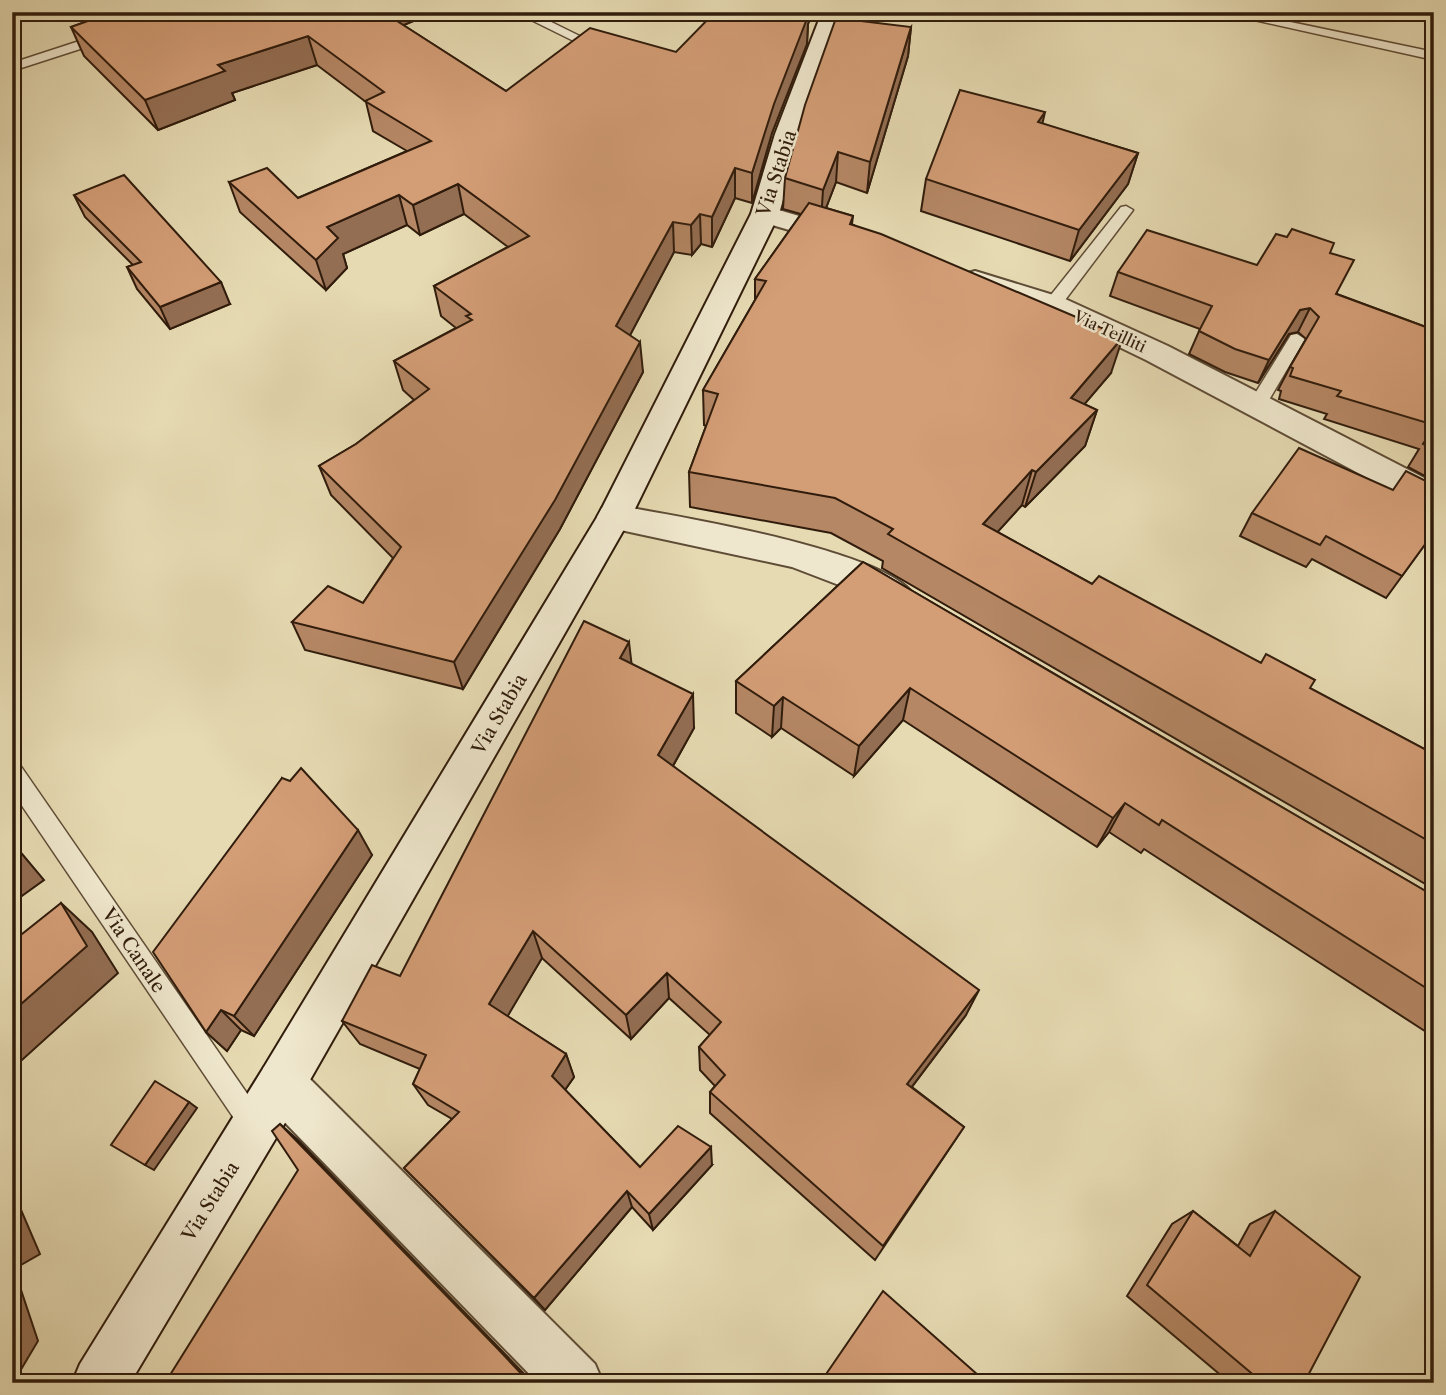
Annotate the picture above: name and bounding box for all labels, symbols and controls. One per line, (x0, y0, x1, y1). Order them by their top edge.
street label: Via Stabia (751, 127, 801, 220)
street label: Via Teilliti (1070, 305, 1150, 357)
street label: Via Stabia (467, 670, 532, 760)
street label: Via Canale (96, 903, 170, 997)
street label: Via Stabia (176, 1157, 244, 1246)

